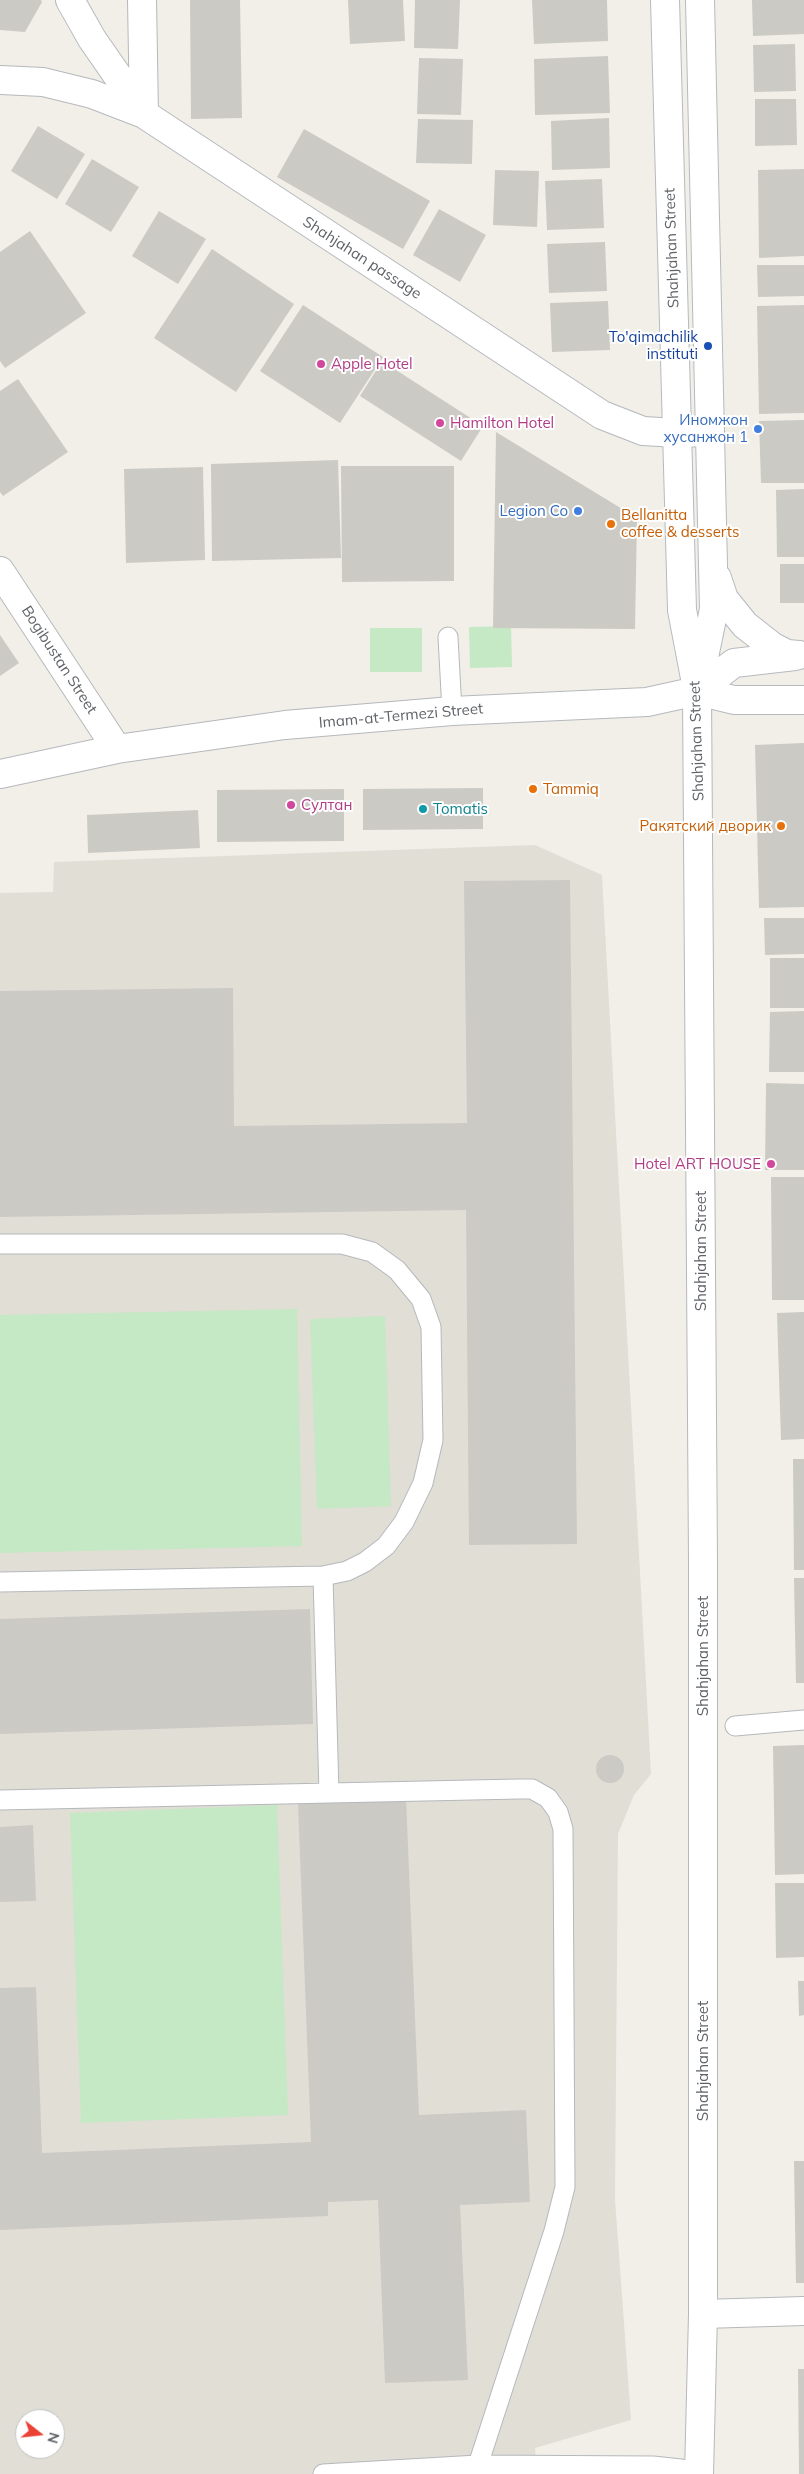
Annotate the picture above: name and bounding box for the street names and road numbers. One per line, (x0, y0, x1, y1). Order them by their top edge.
street label: Shahjahan Street (661, 187, 683, 309)
street label: Shahjahan passage (299, 213, 425, 303)
street label: Bogibustаn Street (17, 603, 101, 717)
street label: Shahjahan Street (686, 680, 708, 802)
street label: Imam-at-Termezi Street (318, 700, 484, 732)
street label: Shahjahan Street (692, 1191, 710, 1311)
street label: Shahjahan Street (694, 1596, 712, 1716)
street label: Shahjahan Street (694, 2001, 712, 2121)

